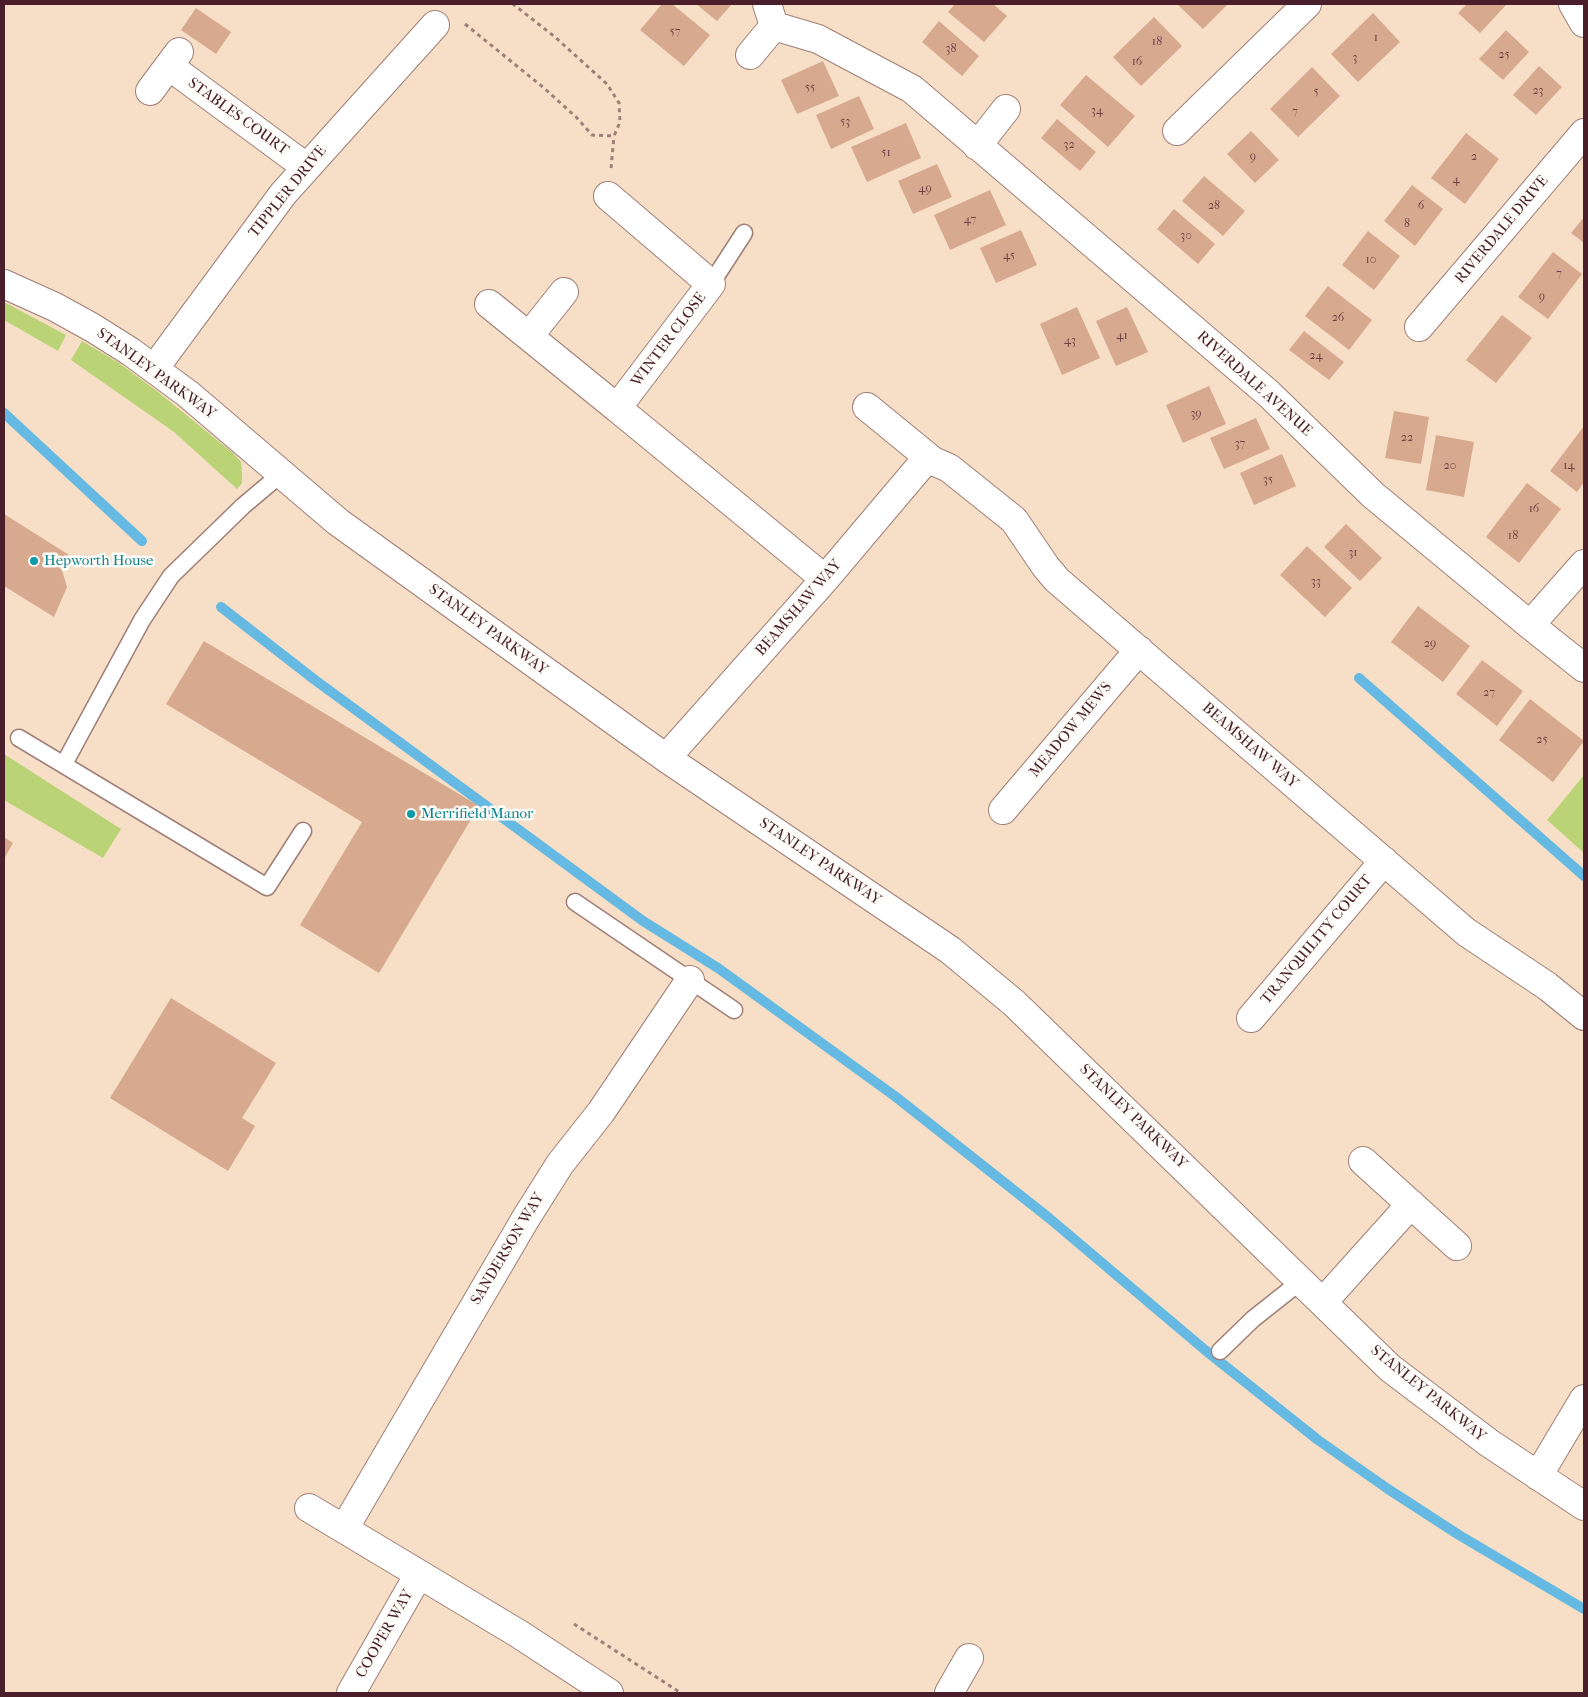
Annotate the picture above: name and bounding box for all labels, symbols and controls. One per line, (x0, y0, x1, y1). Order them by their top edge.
house number: 57 (670, 25, 680, 39)
house number: 1 (1374, 31, 1378, 45)
house number: 18 (1152, 35, 1162, 49)
house number: 38 (946, 42, 956, 56)
house number: 25 (1498, 48, 1510, 62)
house number: 3 (1353, 51, 1357, 65)
house number: 16 (1132, 55, 1142, 69)
street label: STABLES COURT (184, 74, 292, 160)
house number: 55 (805, 81, 815, 95)
house number: 23 (1532, 84, 1544, 98)
house number: 5 (1313, 85, 1319, 99)
house number: 34 (1091, 104, 1103, 118)
house number: 7 (1292, 105, 1298, 119)
house number: 53 (840, 115, 850, 129)
house number: 32 (1063, 138, 1075, 152)
street label: TIPPLER DRIVE (245, 142, 331, 242)
house number: 51 (881, 146, 891, 160)
house number: 9 (1250, 150, 1256, 164)
house number: 2 (1471, 150, 1477, 164)
street label: RIVERDALE DRIVE (1451, 172, 1553, 288)
house number: 4 (1452, 173, 1460, 187)
house number: 49 (918, 182, 932, 196)
house number: 28 (1208, 199, 1220, 213)
house number: 6 (1418, 199, 1424, 213)
house number: 47 (964, 213, 976, 227)
house number: 8 (1404, 217, 1410, 231)
house number: 30 (1180, 229, 1192, 243)
house number: 45 (1003, 249, 1015, 263)
house number: 10 (1366, 253, 1376, 267)
house number: 7 (1556, 267, 1562, 281)
street label: WINTER CLOSE (628, 289, 710, 391)
house number: 9 (1539, 290, 1545, 304)
house number: 26 (1332, 311, 1344, 325)
street label: STANLEY PARKWAY (93, 325, 219, 423)
street label: RIVERDALE AVENUE (1193, 328, 1315, 440)
house number: 41 (1116, 329, 1128, 343)
house number: 43 (1064, 334, 1076, 348)
house number: 24 (1309, 349, 1323, 363)
house number: 39 (1190, 407, 1202, 421)
house number: 22 (1401, 431, 1413, 445)
house number: 37 (1235, 437, 1245, 451)
house number: 20 (1444, 459, 1456, 473)
house number: 14 (1563, 459, 1575, 473)
house number: 35 (1263, 473, 1273, 487)
house number: 16 (1529, 502, 1539, 516)
house number: 18 (1508, 529, 1518, 543)
house number: 31 (1348, 546, 1358, 560)
place label: Hepworth House (44, 552, 153, 570)
marker: Hepworth House (28, 555, 40, 567)
street label: BEAMSHAW WAY (752, 556, 846, 660)
house number: 33 (1311, 575, 1321, 589)
street label: STANLEY PARKWAY (425, 581, 551, 679)
house number: 29 (1424, 637, 1436, 651)
street label: MEADOW MEWS (1026, 679, 1116, 781)
house number: 27 (1483, 686, 1495, 700)
street label: BEAMSHAW WAY (1198, 699, 1302, 793)
house number: 25 (1536, 733, 1548, 747)
place label: Merrifield Manor (421, 805, 533, 823)
marker: Merrifield Manor (405, 808, 417, 820)
street label: STANLEY PARKWAY (756, 815, 884, 909)
street label: TRANQUILITY COURT (1258, 872, 1376, 1008)
street label: STANLEY PARKWAY (1075, 1061, 1191, 1173)
street label: SANDERSON WAY (467, 1190, 549, 1308)
street label: STANLEY PARKWAY (1367, 1342, 1489, 1446)
street label: COOPER WAY (352, 1587, 418, 1681)

